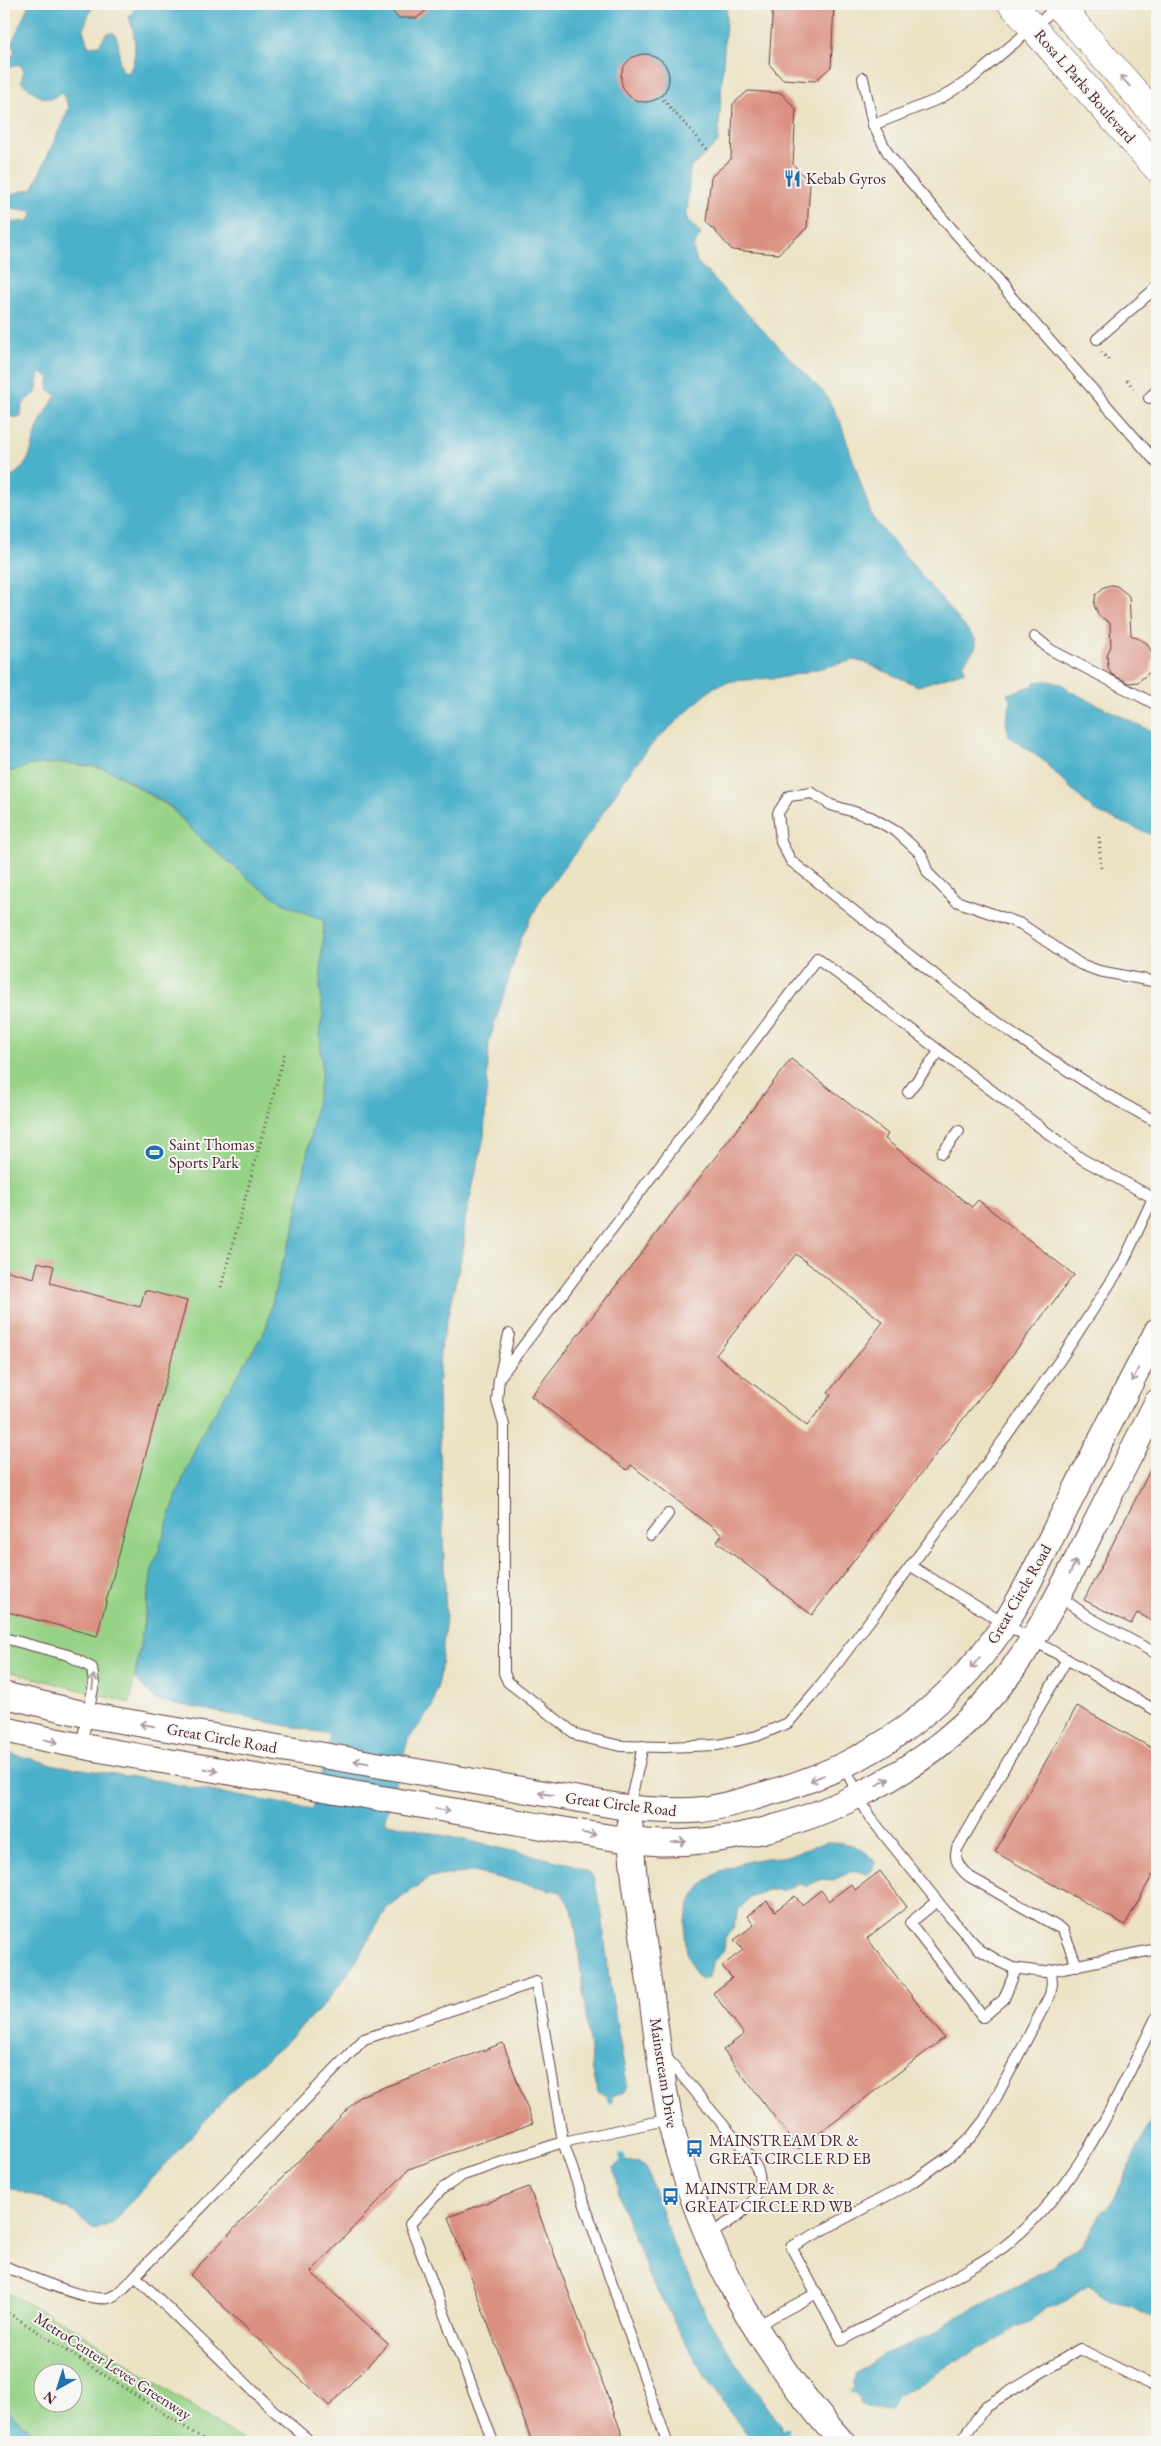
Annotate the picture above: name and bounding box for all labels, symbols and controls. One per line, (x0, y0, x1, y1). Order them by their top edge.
street label: Rosa L Parks Boulevard (1030, 25, 1141, 148)
one-way arrow (1119, 74, 1130, 87)
restaurant icon: Kebab Gyros (782, 168, 802, 188)
place label: Kebab Gyros (806, 168, 886, 189)
place label: Saint Thomas Sports Park (169, 1134, 254, 1173)
sports icon: Saint Thomas Sports Park (145, 1143, 165, 1163)
one-way arrow (1130, 1367, 1139, 1382)
street label: Great Circle Road (982, 1540, 1056, 1648)
one-way arrow (1068, 1559, 1078, 1574)
one-way arrow (970, 1656, 981, 1669)
one-way arrow (88, 1674, 98, 1690)
street label: Great Circle Road (165, 1718, 280, 1758)
one-way arrow (139, 1720, 155, 1729)
one-way arrow (42, 1737, 58, 1746)
one-way arrow (353, 1757, 369, 1767)
one-way arrow (202, 1766, 218, 1775)
one-way arrow (810, 1773, 825, 1783)
one-way arrow (876, 1777, 891, 1787)
street label: Great Circle Road (564, 1787, 679, 1821)
one-way arrow (539, 1789, 555, 1799)
one-way arrow (435, 1805, 451, 1815)
one-way arrow (580, 1829, 596, 1839)
one-way arrow (671, 1837, 687, 1846)
street label: Mainstream Drive (645, 2017, 683, 2129)
place label: MAINSTREAM DR & GREAT CIRCLE RD EB (709, 2130, 871, 2169)
bus stop icon: MAINSTREAM DR & GREAT CIRCLE RD EB (685, 2139, 705, 2159)
place label: MAINSTREAM DR & GREAT CIRCLE RD WB (685, 2178, 852, 2217)
bus stop icon: MAINSTREAM DR & GREAT CIRCLE RD WB (661, 2187, 681, 2207)
street label: MetroCenter Levee Greenway (30, 2307, 197, 2425)
north arrow (32, 2364, 82, 2414)
text: N (39, 2387, 60, 2409)

